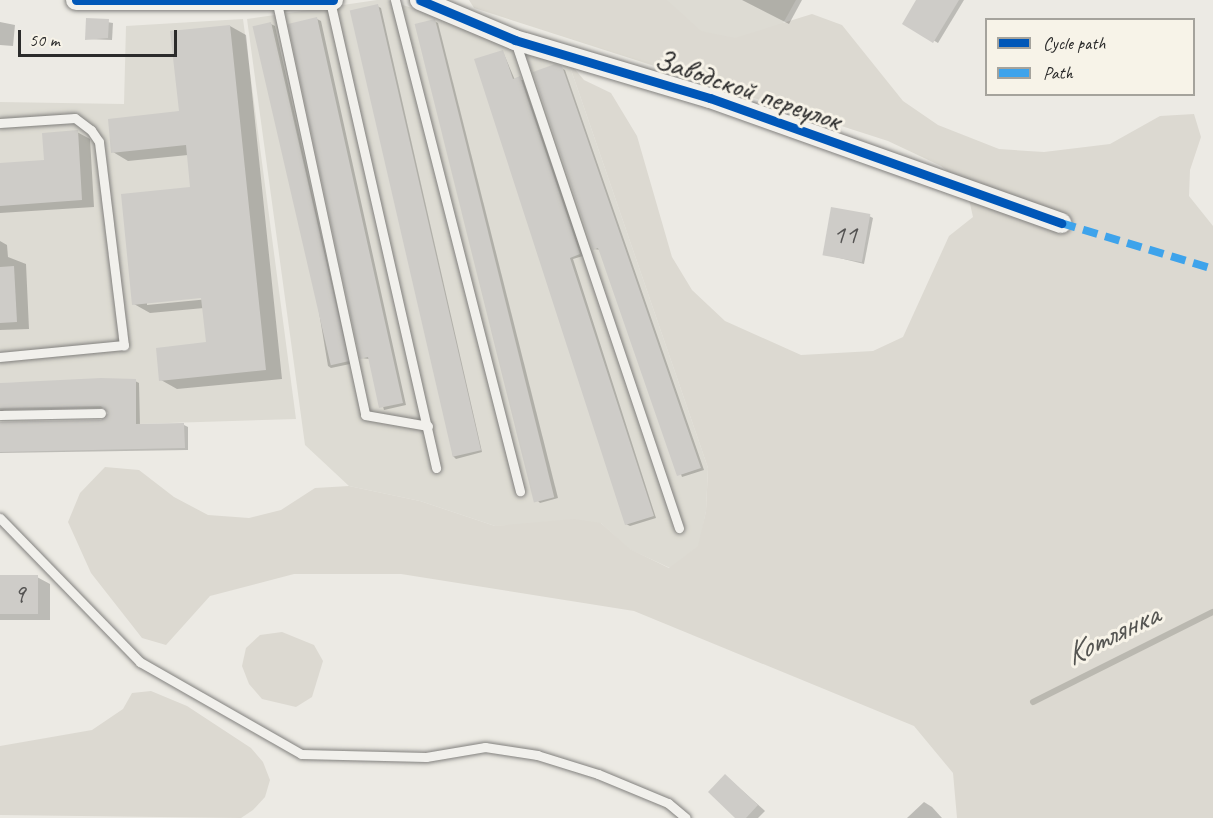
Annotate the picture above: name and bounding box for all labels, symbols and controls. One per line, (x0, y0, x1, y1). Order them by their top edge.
scale bar (21, 18, 180, 56)
legend (985, 18, 1195, 96)
text: 50 m (29, 29, 60, 51)
text: Cycle path (1043, 32, 1105, 54)
street label: Заводской переулок (650, 40, 846, 138)
text: Path (1043, 62, 1073, 84)
house number: 11 (833, 219, 857, 251)
house number: 9 (13, 578, 25, 610)
water label: Котлянка (1059, 596, 1165, 674)

